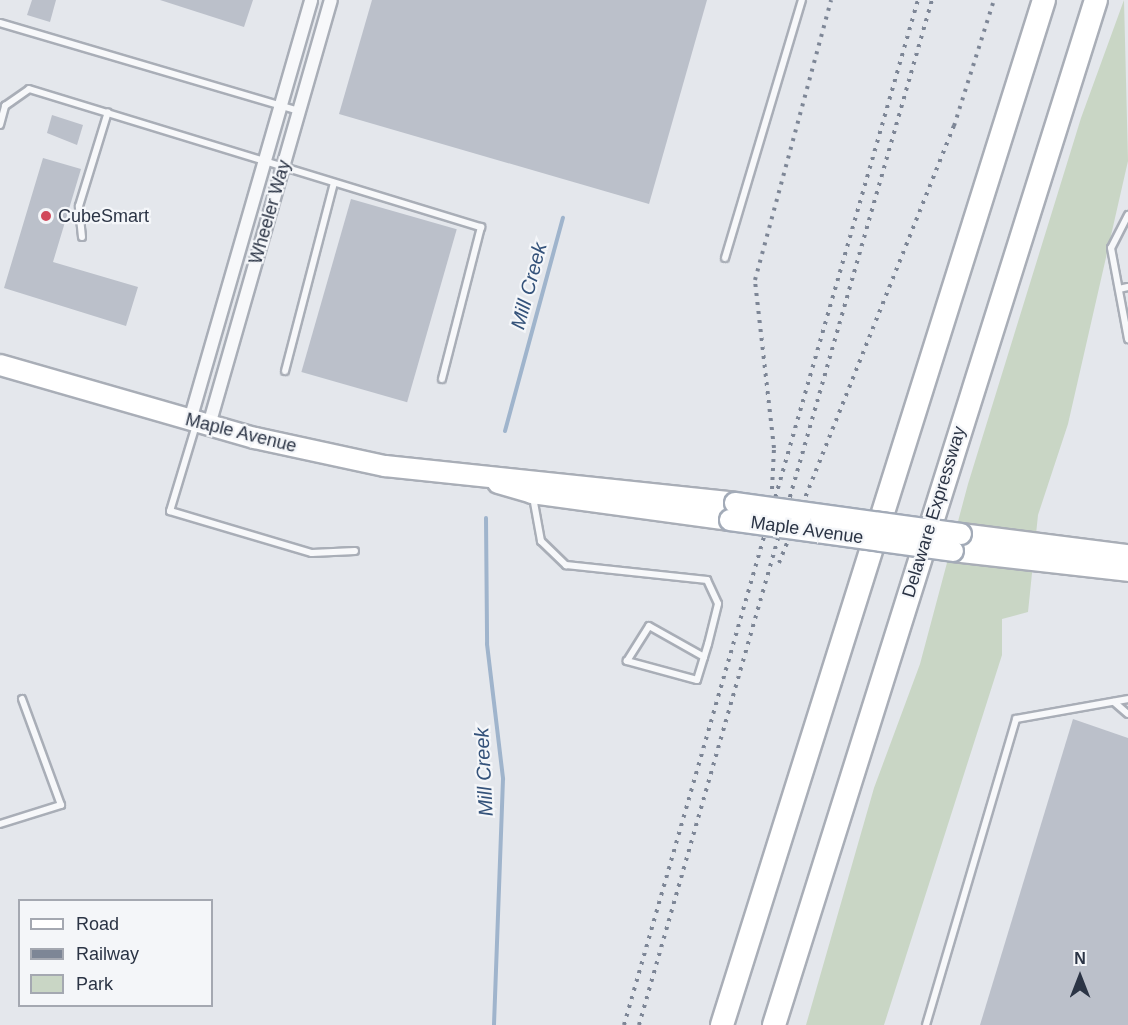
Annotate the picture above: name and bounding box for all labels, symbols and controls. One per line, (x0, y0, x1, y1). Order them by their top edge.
street label: Wheeler Way (245, 157, 295, 267)
place label: CubeSmart (58, 205, 149, 227)
marker: CubeSmart (39, 209, 53, 223)
water label: Mill Creek (506, 240, 552, 332)
street label: Maple Avenue (183, 409, 299, 457)
street label: Delaware Expressway (898, 424, 970, 600)
street label: Maple Avenue (749, 511, 865, 549)
water label: Mill Creek (470, 727, 498, 817)
legend (18, 899, 213, 1007)
text: Road (76, 914, 119, 934)
text: Railway (76, 944, 139, 964)
north arrow (1050, 947, 1110, 1007)
text: N (1074, 950, 1086, 967)
text: Park (76, 974, 113, 994)

